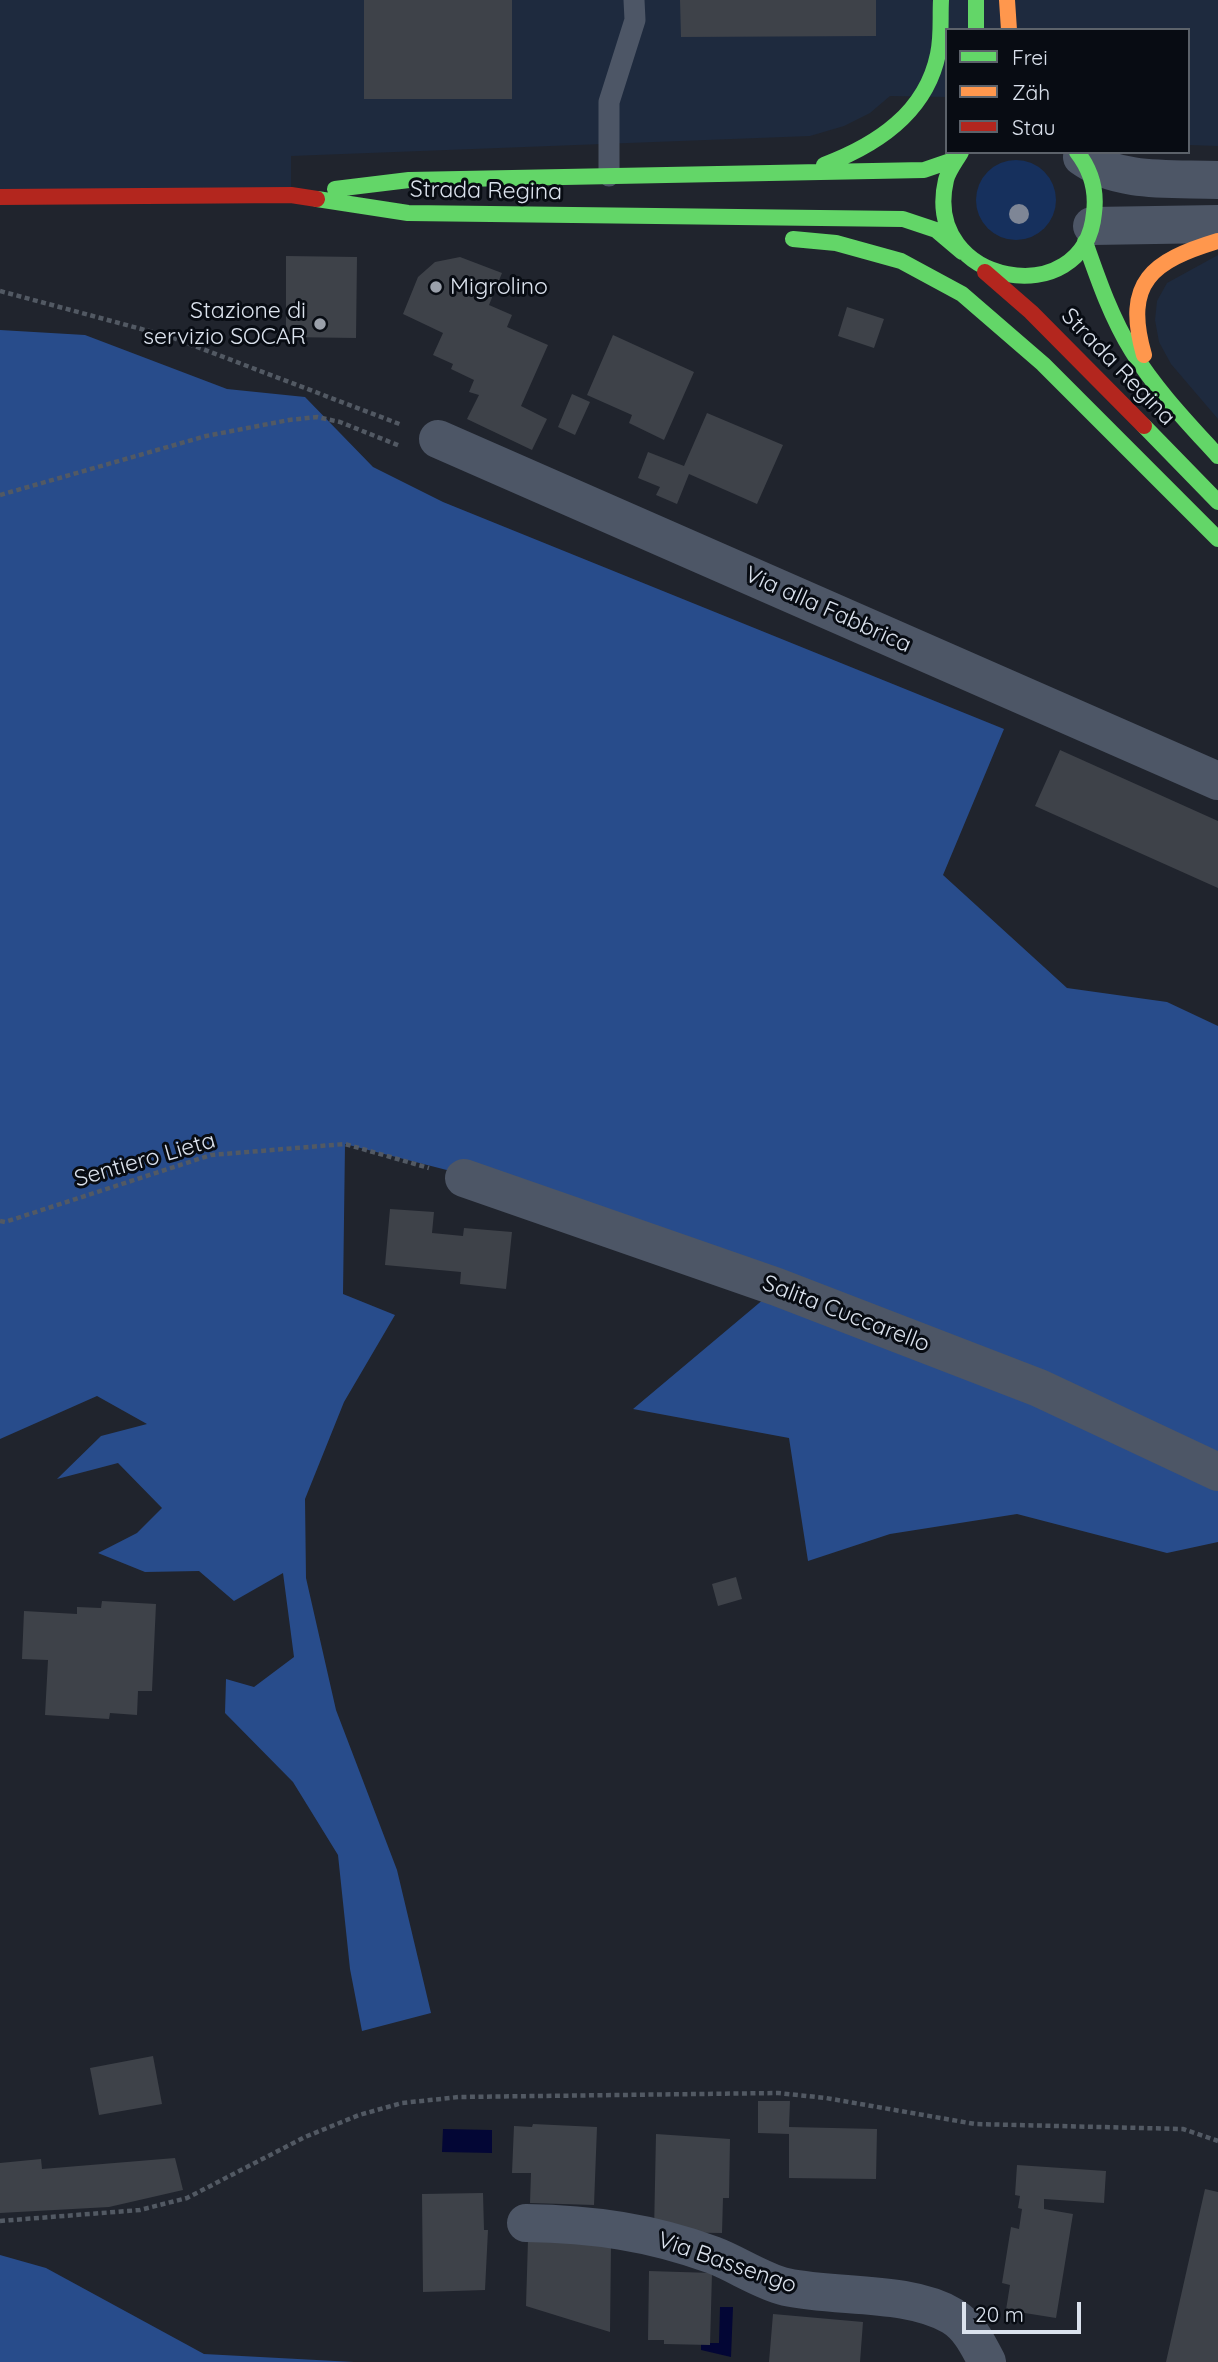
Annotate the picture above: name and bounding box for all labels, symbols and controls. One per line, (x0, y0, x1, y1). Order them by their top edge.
legend (945, 28, 1190, 154)
text: Frei (1012, 44, 1048, 70)
text: Zäh (1012, 79, 1050, 105)
text: Stau (1012, 114, 1055, 140)
street label: Strada Regina (410, 176, 562, 206)
place label: Migrolino (450, 273, 548, 301)
marker: Migrolino (428, 279, 444, 295)
place label: Stazione di servizio SOCAR (143, 297, 306, 351)
street label: Strada Regina (1055, 303, 1181, 431)
marker: Stazione di servizio SOCAR (312, 316, 328, 332)
street label: Via alla Fabbrica (741, 561, 915, 659)
street label: Sentiero Lieta (71, 1127, 219, 1193)
street label: Salita Cuccarello (759, 1269, 933, 1359)
street label: Via Bassengo (654, 2226, 800, 2300)
scale bar (966, 2288, 1085, 2332)
text: 20 m (975, 2301, 1024, 2327)

